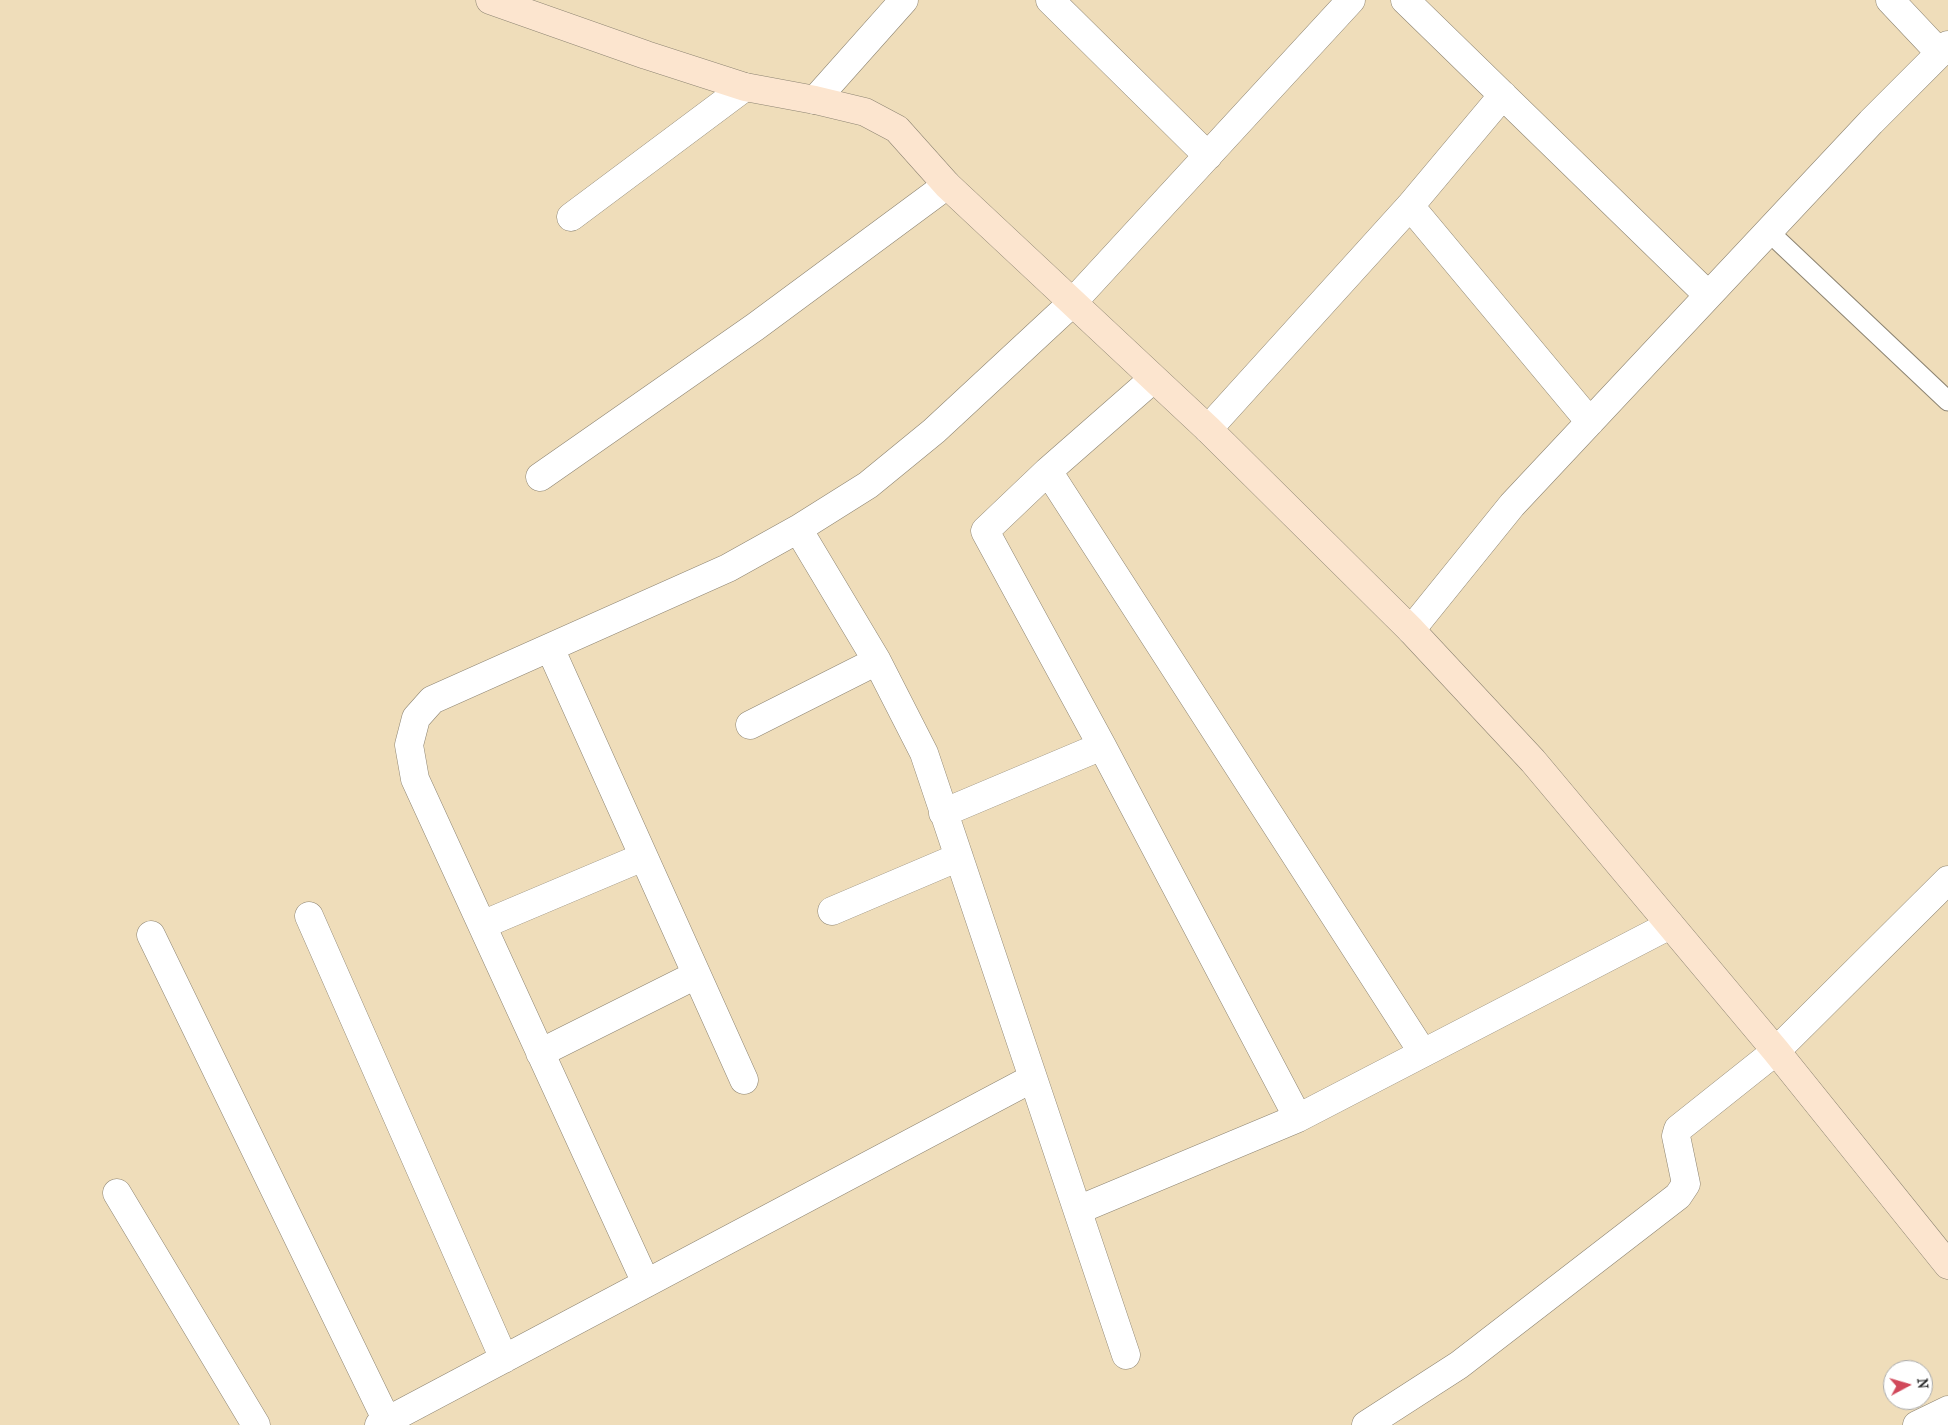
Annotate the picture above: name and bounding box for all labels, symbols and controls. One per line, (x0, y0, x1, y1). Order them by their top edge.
north arrow (1883, 1360, 1933, 1410)
text: N (1913, 1377, 1931, 1390)

